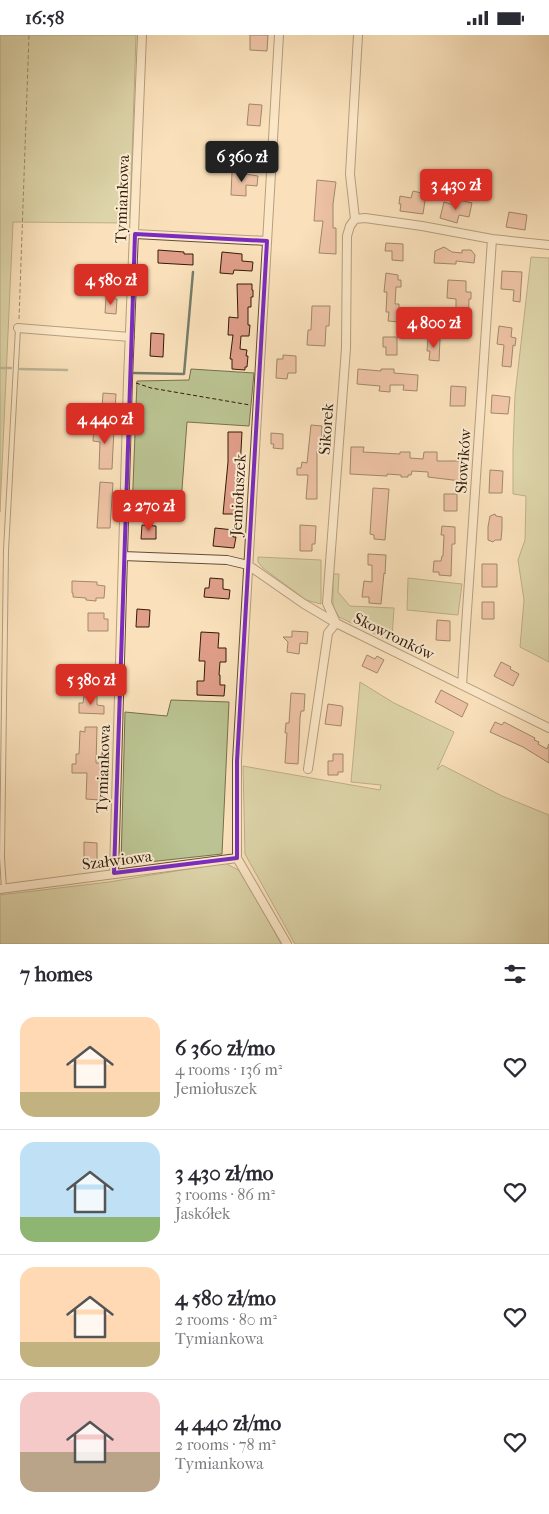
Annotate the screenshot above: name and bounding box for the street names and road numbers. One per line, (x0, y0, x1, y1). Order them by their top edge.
street label: Tymiankowa (111, 154, 133, 244)
street label: Sikorek (315, 402, 337, 455)
street label: Słowików (451, 427, 475, 494)
street label: Jemiołuszek (226, 453, 250, 538)
street label: Skowronków (350, 608, 439, 664)
street label: Tymiankowa (92, 724, 114, 814)
street label: Szałwiowa (81, 846, 154, 874)

